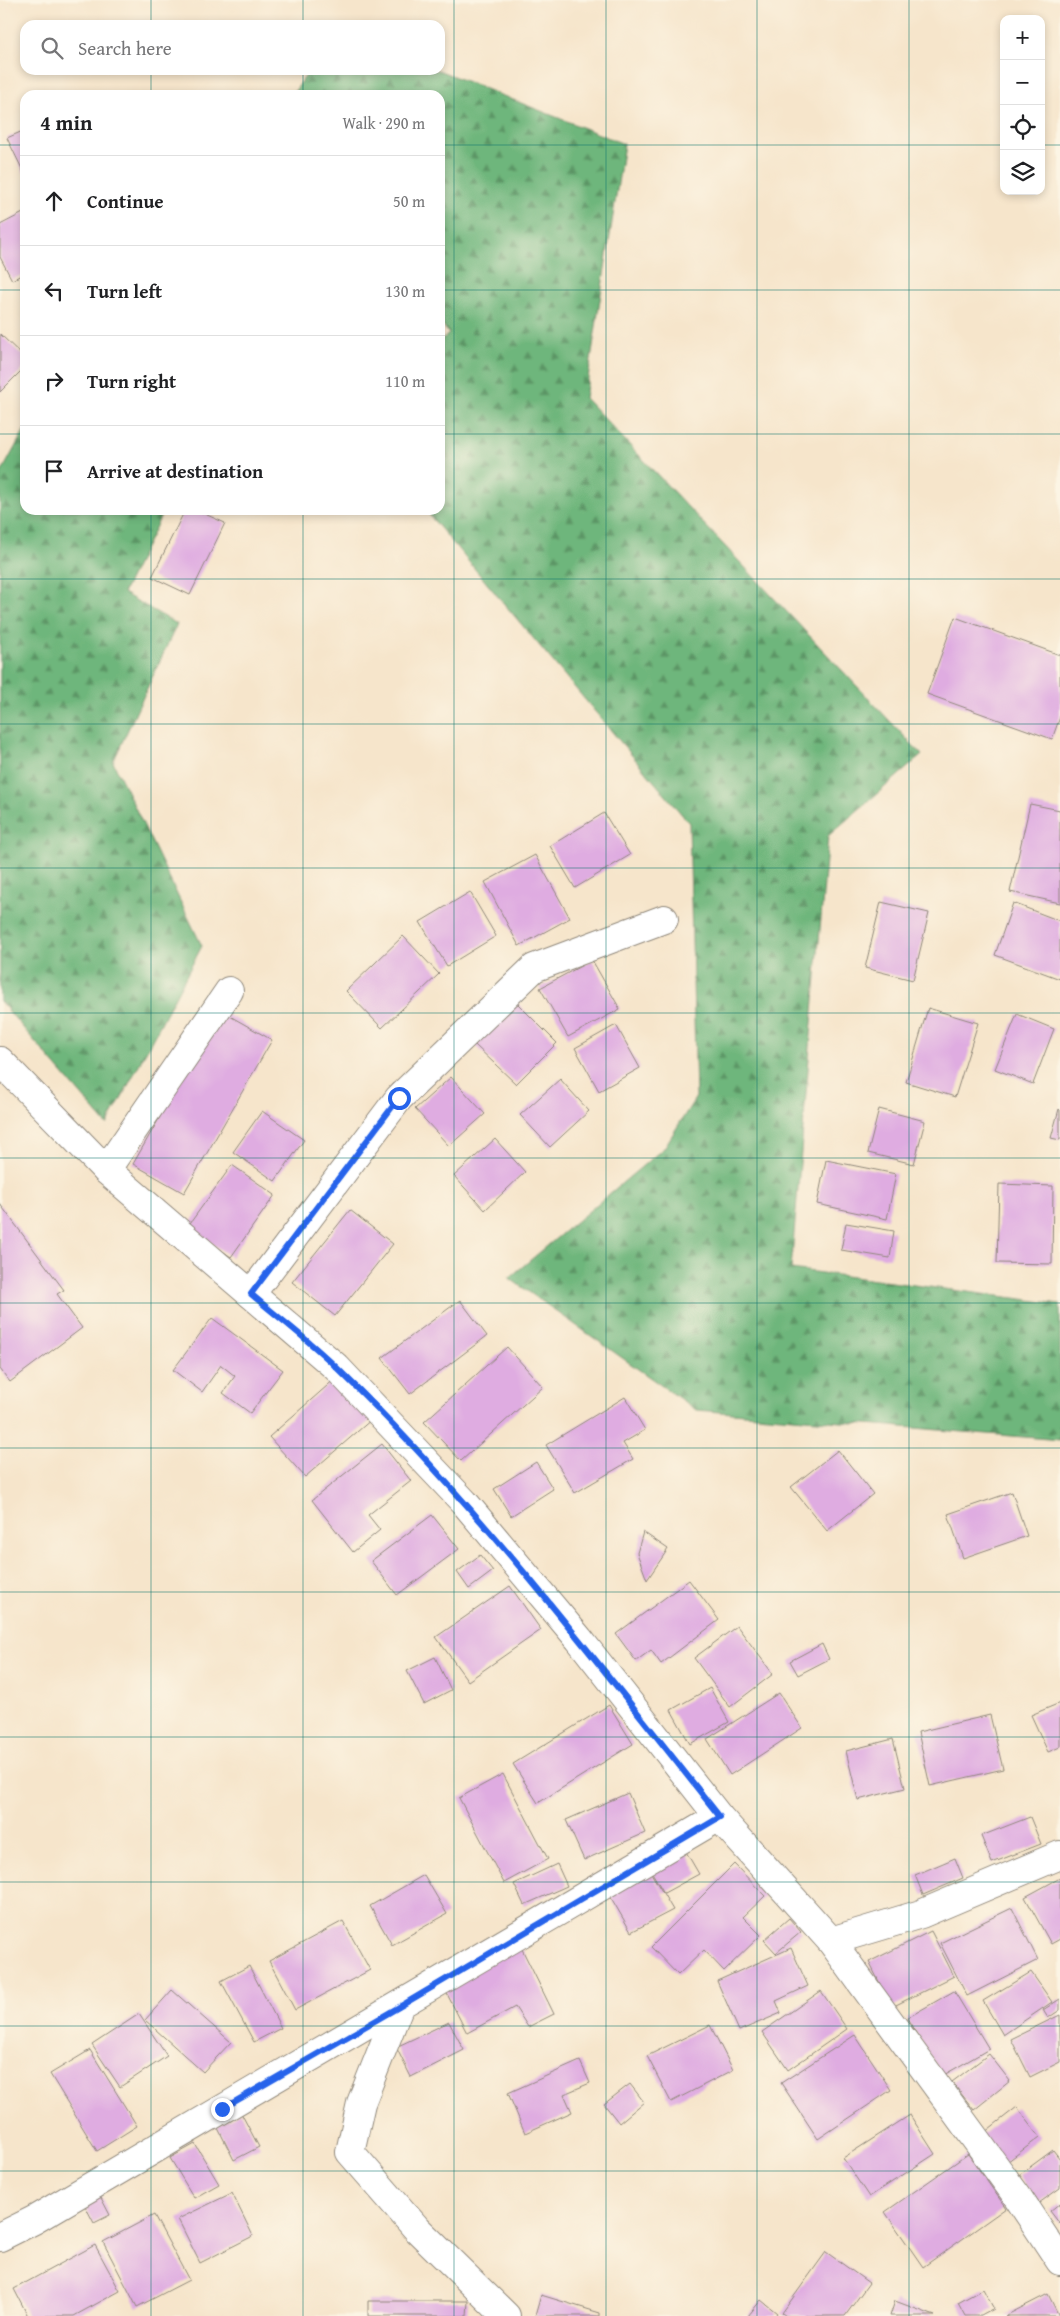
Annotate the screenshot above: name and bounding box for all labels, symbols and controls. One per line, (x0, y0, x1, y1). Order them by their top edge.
map controls (1000, 15, 1045, 195)
button: + (1000, 15, 1045, 60)
search box (20, 20, 445, 75)
icon: search (38, 34, 66, 62)
text: Search here (78, 34, 172, 62)
button: − (1000, 60, 1045, 105)
button: locate (1000, 105, 1045, 150)
text: 4 min (40, 107, 92, 138)
text: Walk · 290 m (342, 111, 425, 135)
button: layers (1000, 150, 1045, 195)
icon: ahead (40, 187, 68, 215)
text: Continue (87, 187, 164, 215)
text: 50 m (393, 189, 425, 213)
icon: left (40, 277, 68, 305)
text: Turn left (87, 277, 162, 305)
text: 130 m (385, 279, 425, 303)
icon: right (40, 367, 68, 395)
text: Turn right (87, 367, 176, 395)
text: 110 m (385, 369, 425, 393)
icon: arrive (40, 457, 68, 485)
text: Arrive at destination (87, 457, 263, 485)
route start (388, 1087, 411, 1110)
route end (211, 2098, 234, 2121)

